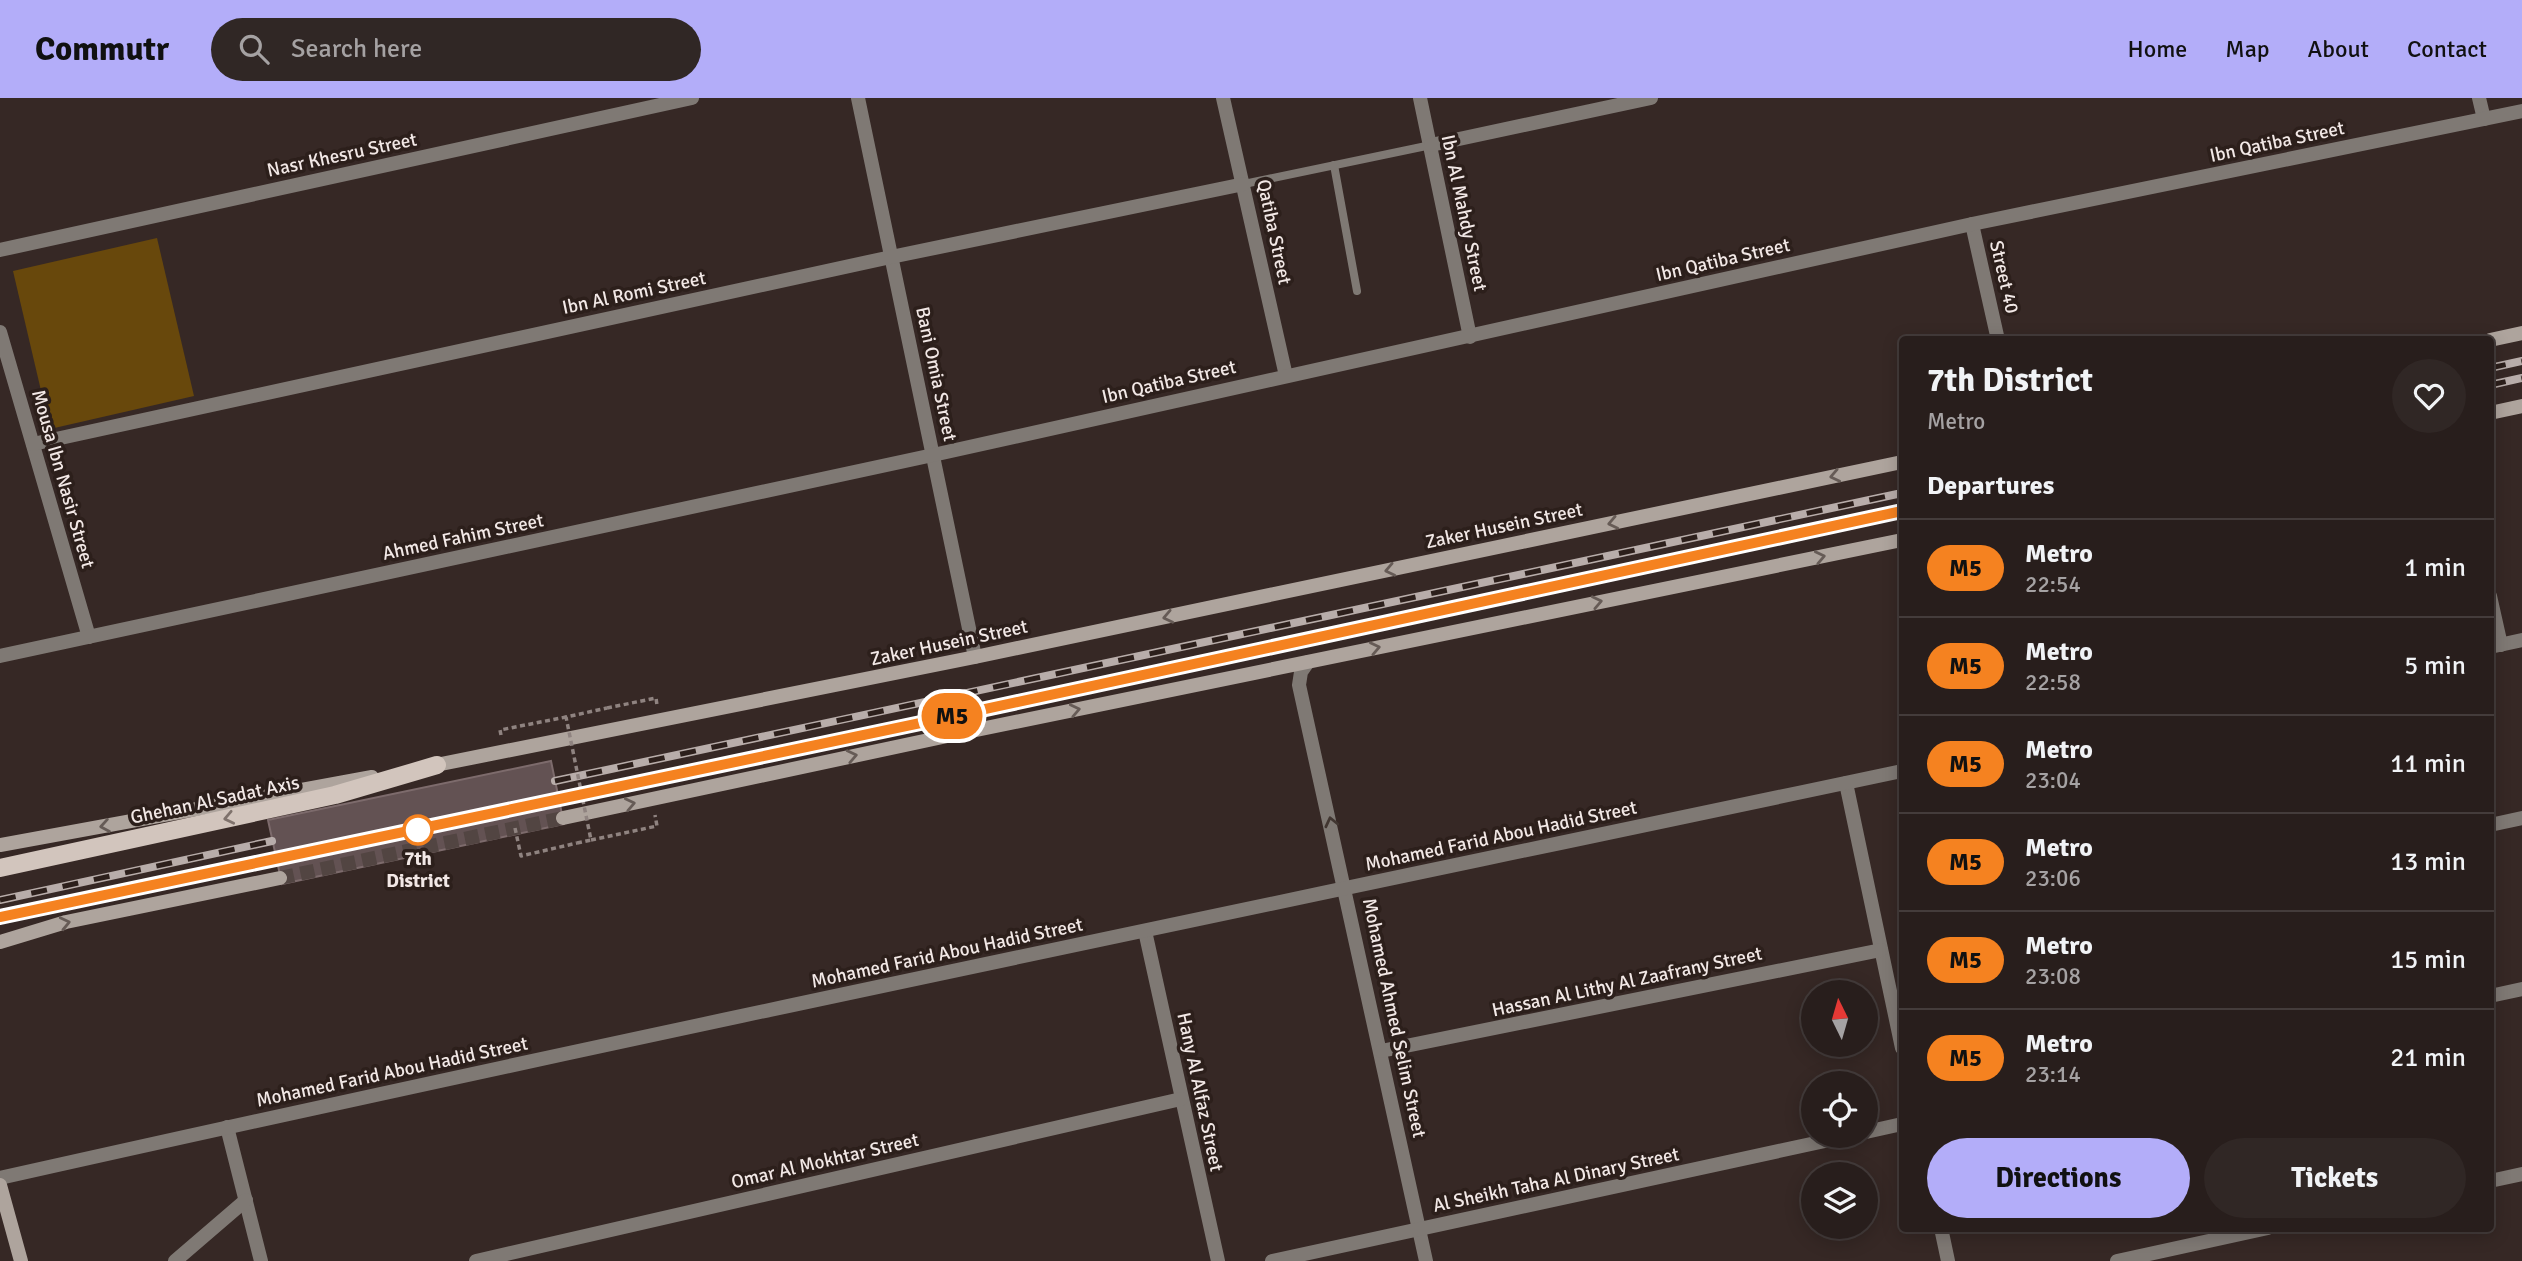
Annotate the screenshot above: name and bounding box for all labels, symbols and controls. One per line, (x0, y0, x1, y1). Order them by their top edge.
search box (211, 18, 701, 81)
text: Commutr (35, 29, 169, 70)
icon: search (235, 30, 273, 68)
text: Search here (291, 33, 422, 65)
text: Home (2127, 34, 2187, 64)
text: Map (2225, 34, 2270, 64)
text: About (2308, 34, 2369, 64)
text: Contact (2407, 34, 2487, 64)
street label: Ibn Qatiba Street (2208, 116, 2347, 168)
street label: Nasr Khesru Street (265, 127, 419, 183)
street label: Ibn Al Mahdy Street (1436, 133, 1492, 294)
street label: Qatiba Street (1251, 177, 1297, 287)
street label: Ibn Qatiba Street (1654, 233, 1793, 287)
street label: Street 40 (1984, 238, 2024, 316)
street label: Ibn Al Romi Street (560, 266, 708, 320)
street label: Bani Omia Street (910, 305, 962, 444)
street label: Ibn Qatiba Street (1100, 355, 1239, 409)
button: heart (2392, 359, 2466, 433)
text: 7th District (1927, 360, 2093, 401)
street label: Mousa Ibn Nasir Street (26, 387, 100, 571)
text: Metro (1927, 407, 1985, 436)
one-way arrow (1829, 467, 1841, 482)
text: Departures (1927, 470, 2054, 502)
street label: Zaker Husein Street (1423, 498, 1585, 554)
street label: Ahmed Fahim Street (380, 508, 546, 566)
one-way arrow (1607, 514, 1619, 529)
text: Metro (2025, 538, 2093, 570)
one-way arrow (1814, 550, 1826, 565)
text: 1 min (2404, 552, 2466, 584)
text: M5 (1949, 553, 1982, 583)
one-way arrow (1384, 561, 1396, 576)
text: 22:54 (2025, 570, 2081, 599)
one-way arrow (1591, 596, 1603, 611)
one-way arrow (1162, 608, 1174, 623)
street label: Zaker Husein Street (868, 615, 1030, 671)
text: Metro (2025, 636, 2093, 668)
one-way arrow (1369, 641, 1381, 656)
text: 5 min (2404, 650, 2466, 682)
text: M5 (1949, 651, 1982, 681)
text: 22:58 (2025, 668, 2081, 697)
line badge: M5 (920, 693, 984, 739)
text: M5 (936, 701, 968, 731)
one-way arrow (1069, 703, 1081, 718)
text: Metro (2025, 734, 2093, 766)
text: 11 min (2390, 748, 2466, 780)
text: M5 (1949, 749, 1982, 779)
one-way arrow (846, 750, 858, 765)
text: 23:04 (2025, 766, 2081, 795)
street label: Ghehan Al Sadat Axis (128, 770, 302, 830)
street label: Mohamed Farid Abou Hadid Street (1363, 795, 1639, 877)
one-way arrow (624, 797, 636, 812)
one-way arrow (223, 810, 235, 824)
marker: 7th District (403, 815, 433, 845)
one-way arrow (1325, 816, 1339, 828)
one-way arrow (99, 818, 111, 833)
text: Metro (2025, 832, 2093, 864)
text: 13 min (2390, 846, 2466, 878)
place label: 7th District (386, 847, 450, 893)
text: M5 (1949, 847, 1982, 877)
text: 23:06 (2025, 864, 2081, 893)
street label: Mohamed Ahmed Selim Street (1357, 896, 1431, 1140)
street label: Mohamed Farid Abou Hadid Street (809, 912, 1085, 994)
one-way arrow (59, 916, 71, 931)
text: Metro (2025, 930, 2093, 962)
street label: Hassan Al Lithy Al Zaafrany Street (1490, 942, 1765, 1022)
text: 15 min (2390, 944, 2466, 976)
text: M5 (1949, 945, 1982, 975)
text: 23:08 (2025, 962, 2081, 991)
north arrow (1801, 980, 1878, 1057)
map controls (1801, 980, 1878, 1239)
street label: Hany Al Alfaz Street (1171, 1010, 1229, 1174)
text: Metro (2025, 1028, 2093, 1060)
street label: Mohamed Farid Abou Hadid Street (254, 1031, 530, 1113)
text: 21 min (2390, 1042, 2466, 1074)
text: M5 (1949, 1043, 1982, 1073)
text: 23:14 (2025, 1060, 2081, 1089)
button: locate (1801, 1071, 1878, 1148)
street label: Omar Al Mokhtar Street (729, 1128, 921, 1194)
button: Directions (1927, 1138, 2190, 1218)
button: Tickets (2204, 1138, 2466, 1218)
street label: Al Sheikh Taha Al Dinary Street (1431, 1142, 1682, 1218)
button: layers (1801, 1162, 1878, 1239)

